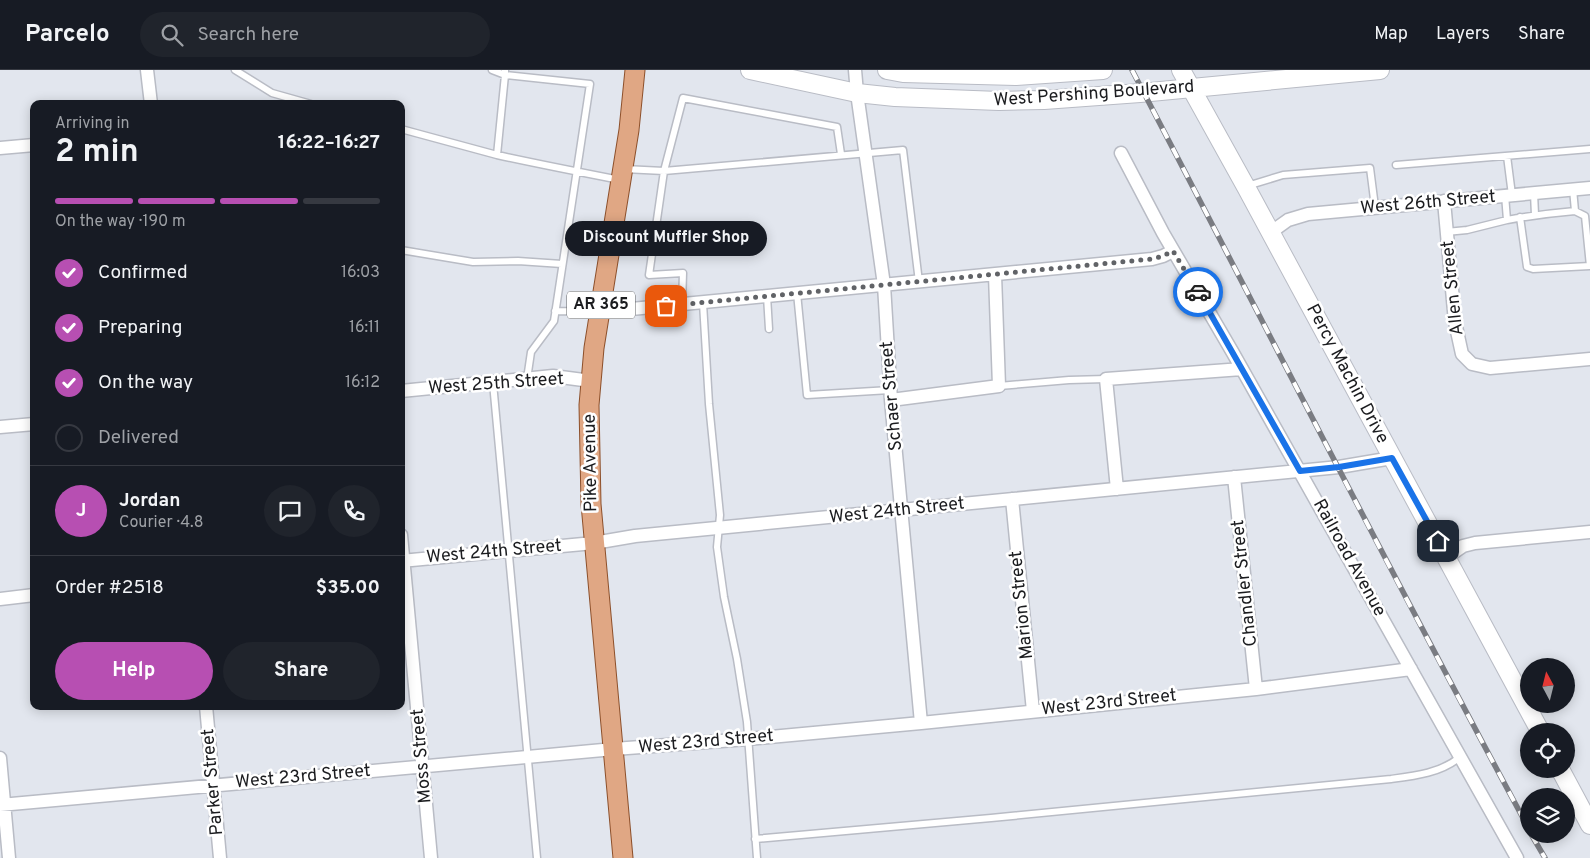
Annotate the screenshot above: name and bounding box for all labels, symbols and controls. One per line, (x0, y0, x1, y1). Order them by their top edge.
search box (140, 12, 490, 57)
text: Parcelo (25, 20, 110, 50)
icon: search (158, 21, 186, 49)
text: Search here (198, 23, 299, 47)
text: Map (1374, 23, 1408, 46)
text: Layers (1436, 23, 1490, 46)
text: Share (1518, 23, 1565, 46)
street label: West Pershing Boulevard (993, 76, 1195, 112)
text: Arriving in (55, 114, 130, 134)
text: 16:22–16:27 (278, 131, 380, 155)
text: 2 min (55, 133, 139, 173)
street label: West 26th Street (1359, 186, 1497, 220)
text: On the way · 190 m (55, 212, 185, 232)
callout: Discount Muffler Shop (565, 221, 767, 256)
text: Discount Muffler Shop (583, 228, 749, 248)
street label: Allen Street (1437, 239, 1469, 337)
icon: check (55, 259, 83, 287)
text: Confirmed (98, 261, 188, 285)
text: 16:03 (341, 263, 380, 283)
courier (1173, 267, 1223, 317)
icon: car (1184, 278, 1212, 306)
pin (645, 285, 687, 327)
road number: AR 365 (567, 292, 635, 318)
icon: bag (652, 292, 680, 320)
street label: Percy Machin Drive (1300, 300, 1394, 448)
icon: check (55, 314, 83, 342)
text: Preparing (98, 316, 182, 340)
text: 16:11 (349, 318, 380, 338)
street label: Schaer Street (876, 340, 908, 452)
street label: West 25th Street (427, 368, 565, 400)
icon: check (55, 369, 83, 397)
text: On the way (98, 371, 193, 395)
text: 16:12 (345, 373, 380, 393)
street label: Pike Avenue (579, 414, 603, 512)
text: Delivered (98, 426, 179, 450)
button: chat (264, 485, 316, 537)
button: phone (328, 485, 380, 537)
text: Jordan (119, 489, 181, 513)
street label: West 24th Street (828, 492, 966, 530)
street label: Railroad Avenue (1307, 495, 1391, 621)
text: J (76, 499, 86, 523)
text: Courier · 4.8 (119, 513, 203, 533)
street label: Chandler Street (1227, 518, 1263, 648)
pin (1417, 520, 1459, 562)
icon: home (1424, 527, 1452, 555)
street label: West 24th Street (425, 535, 563, 569)
street label: Marion Street (1005, 550, 1039, 660)
text: Order #2518 (55, 576, 164, 600)
text: $35.00 (316, 576, 380, 600)
button: Help (55, 642, 213, 700)
button: Share (223, 642, 380, 700)
north arrow (1520, 658, 1575, 712)
map controls (1520, 658, 1575, 843)
street label: West 23rd Street (1040, 684, 1178, 722)
street label: Moss Street (406, 708, 438, 804)
button: locate (1520, 723, 1575, 778)
street label: West 23rd Street (637, 725, 775, 759)
street label: Parker Street (197, 728, 229, 836)
street label: West 23rd Street (234, 760, 372, 794)
button: layers (1520, 788, 1575, 843)

